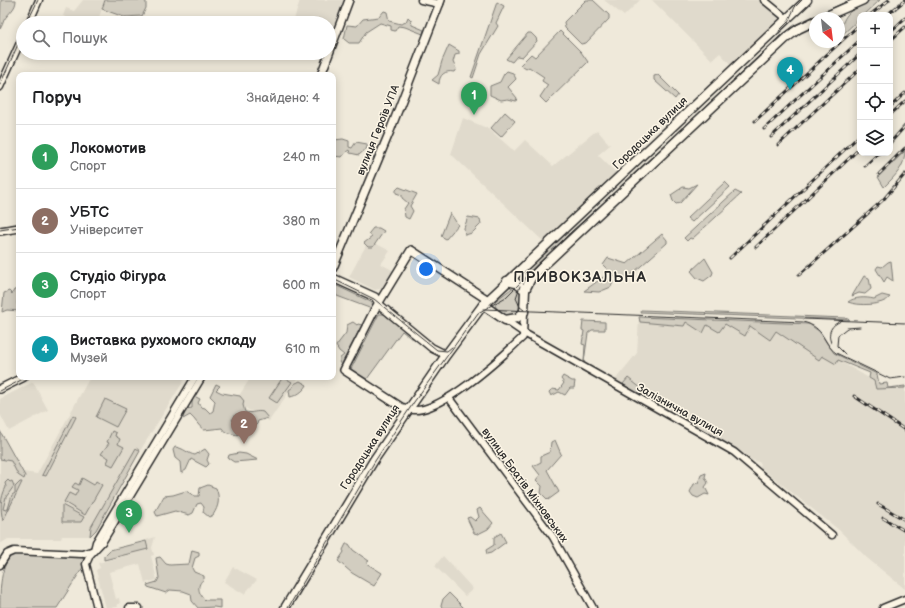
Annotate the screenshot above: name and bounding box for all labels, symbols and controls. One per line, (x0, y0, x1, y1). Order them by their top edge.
north arrow (809, 12, 845, 48)
map controls (857, 12, 893, 156)
button: + (857, 12, 893, 48)
search box (16, 16, 336, 60)
icon: search (30, 27, 52, 49)
text: Пошук (62, 29, 108, 48)
button: − (857, 48, 893, 84)
pin: 4 (777, 57, 803, 90)
pin: 1 (461, 82, 487, 115)
street label: вулиця Героїв УПА (354, 83, 402, 177)
button: locate (857, 84, 893, 120)
text: Поруч (32, 88, 82, 108)
text: Знайдено: 4 (247, 90, 320, 106)
street label: Городоцька вулиця (610, 94, 690, 172)
button: layers (857, 120, 893, 156)
text: Локомотив (70, 139, 146, 158)
text: 1 (42, 149, 48, 165)
text: 240 m (283, 149, 320, 165)
text: Спорт (70, 158, 106, 174)
text: УБТС (70, 203, 109, 222)
text: 2 (41, 213, 49, 229)
text: 380 m (283, 213, 320, 229)
text: Університет (70, 222, 143, 238)
your location (416, 259, 436, 279)
text: Студіо Фігура (70, 267, 166, 286)
district label: ПРИВОКЗАЛЬНА (513, 268, 647, 287)
text: 3 (41, 277, 49, 293)
text: 600 m (283, 277, 320, 293)
text: Спорт (70, 286, 106, 302)
text: Виставка рухомого складу (70, 331, 256, 350)
text: 4 (41, 341, 49, 357)
text: 610 m (285, 341, 320, 357)
text: Музей (70, 350, 108, 366)
street label: Залізнична вулиця (635, 381, 725, 439)
street label: Городоцька вулиця (338, 402, 402, 492)
pin: 2 (231, 411, 257, 444)
street label: вулиця Братів Міхновських (479, 425, 571, 545)
pin: 3 (116, 500, 142, 533)

